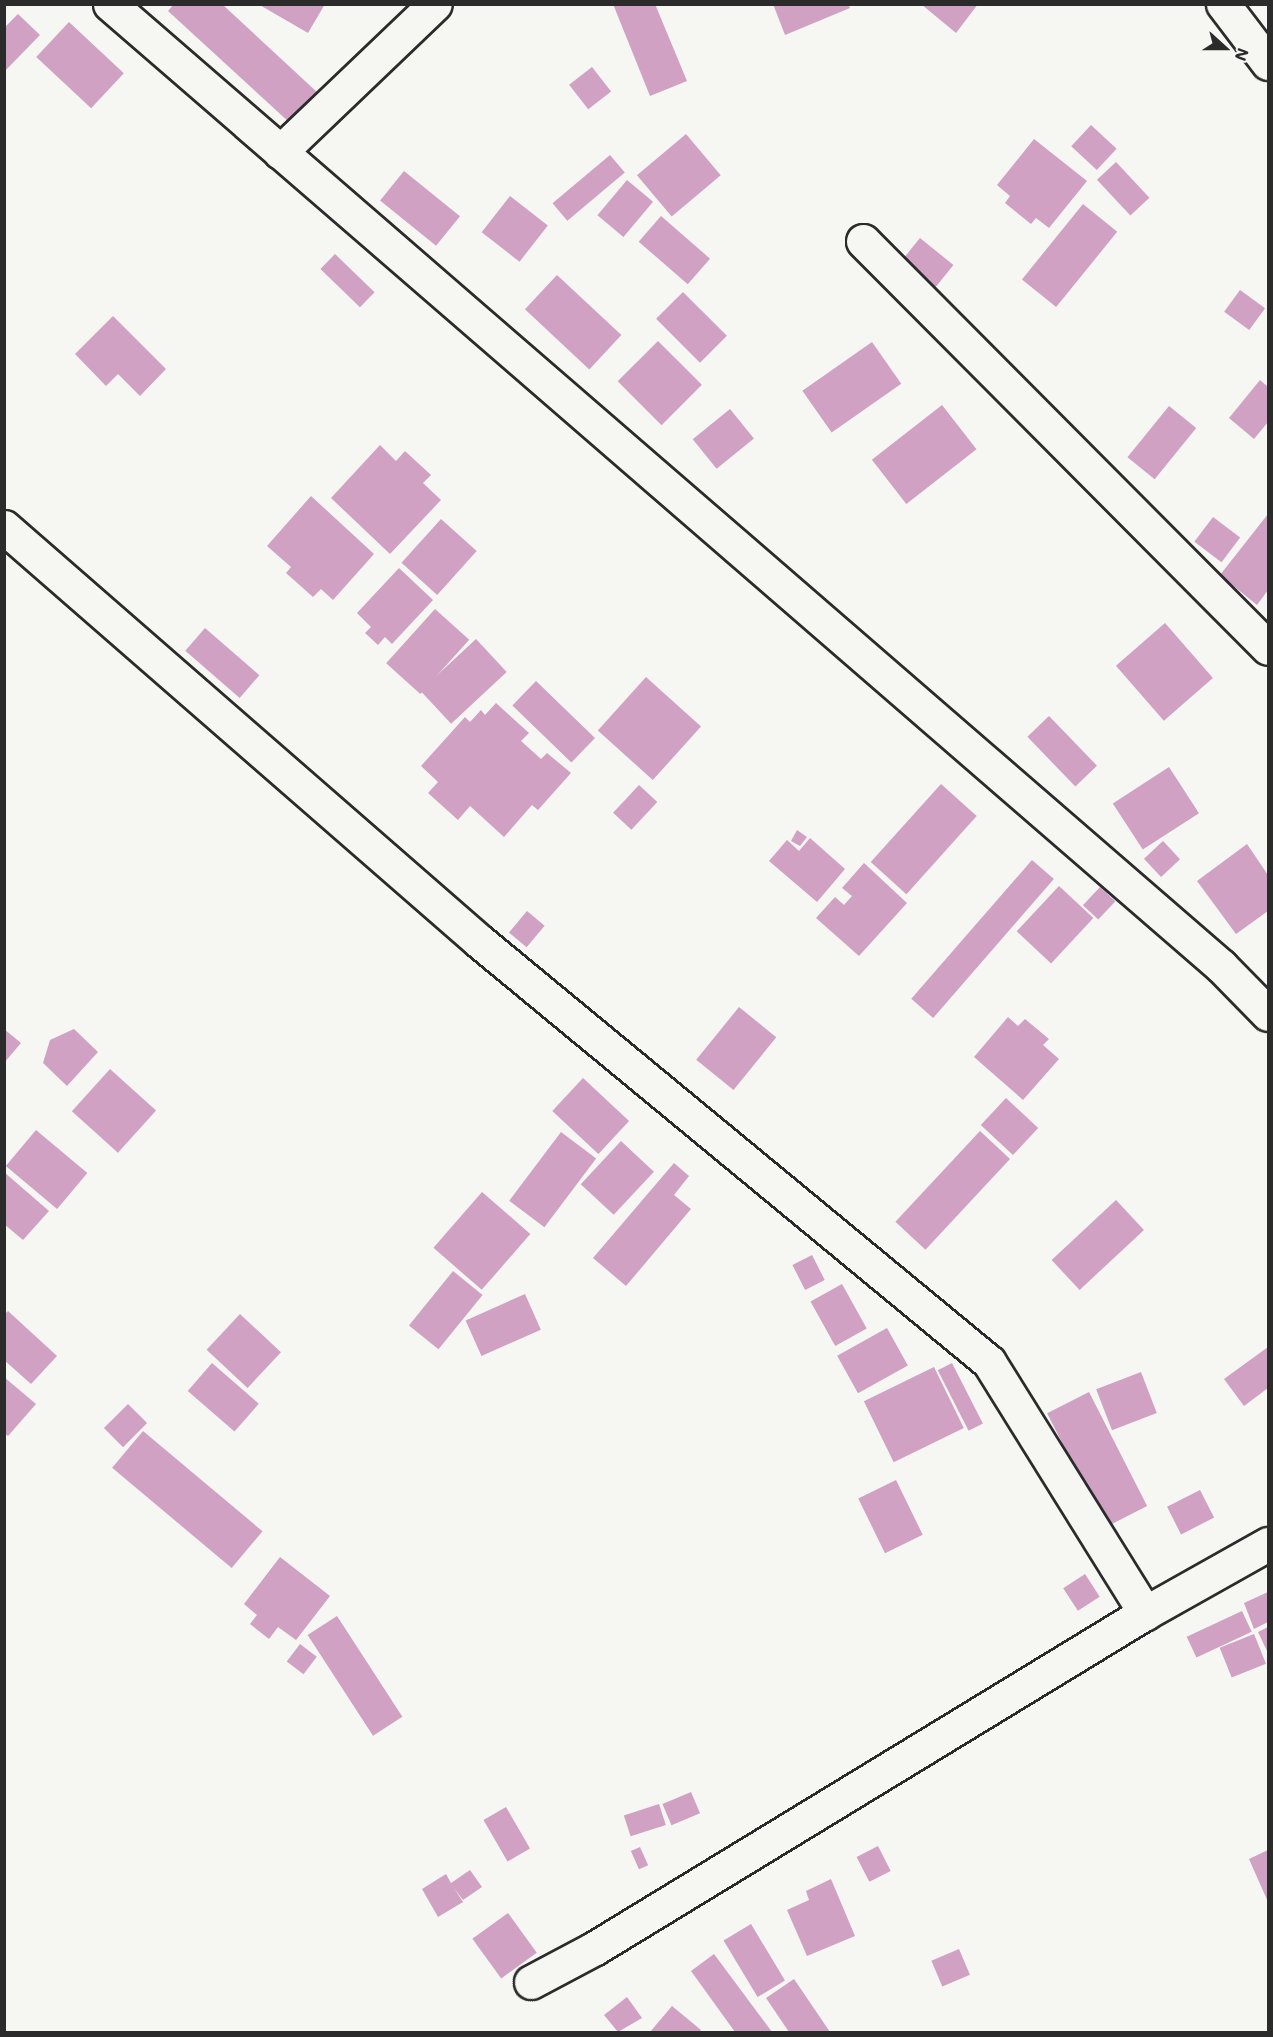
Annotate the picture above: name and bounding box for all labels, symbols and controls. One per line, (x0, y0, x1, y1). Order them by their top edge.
north arrow (1195, 18, 1255, 78)
text: N (1230, 45, 1254, 64)

